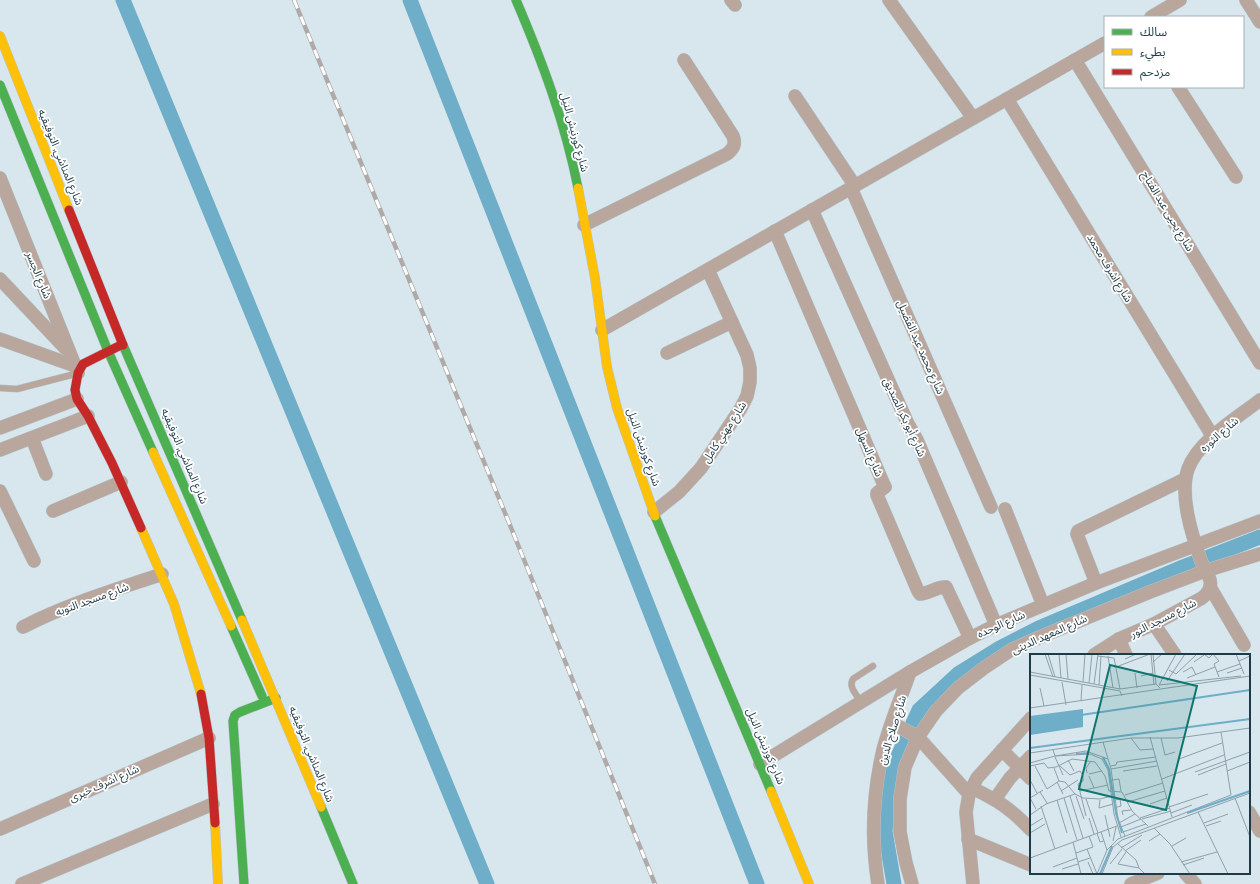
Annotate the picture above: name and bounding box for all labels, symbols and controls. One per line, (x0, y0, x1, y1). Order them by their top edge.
legend (1104, 16, 1244, 88)
text: سالك (1140, 25, 1167, 39)
text: بطيء (1140, 45, 1166, 62)
text: مزدحم (1140, 65, 1170, 81)
street label: شارع كورنيش النيل (557, 91, 591, 174)
street label: شارع المناشي, التوفيقيه (33, 107, 86, 208)
street label: شارع يحيى عبد الفتاح (1138, 169, 1197, 254)
street label: شارع اشرف محمد (1083, 232, 1135, 305)
street label: شارع الجسر (22, 249, 54, 301)
street label: شارع محمد عبد الفضيل (893, 298, 947, 397)
street label: شارع أبو بكر الصديق (880, 375, 929, 460)
street label: شارع مهني كامل (700, 399, 751, 467)
street label: شارع المناشي, التوفيقيه (156, 406, 211, 507)
street label: شارع كورنيش النيل (623, 406, 663, 489)
street label: شارع الثوره (1198, 414, 1242, 455)
street label: شارع السهل (852, 426, 886, 479)
street label: شارع مسجد التوبه (54, 580, 131, 620)
street label: شارع مسجد النور (1127, 596, 1199, 642)
street label: شارع الوحده (975, 608, 1028, 642)
street label: شارع المعهد الدينى (1009, 612, 1090, 658)
inset map (1030, 654, 1250, 874)
street label: شارع صلاح الدين (876, 693, 910, 767)
street label: شارع المناشي, التوفيقيه (284, 704, 337, 805)
street label: شارع كورنيش النيل (743, 706, 788, 787)
street label: شارع اشرف خيرى (67, 762, 142, 806)

